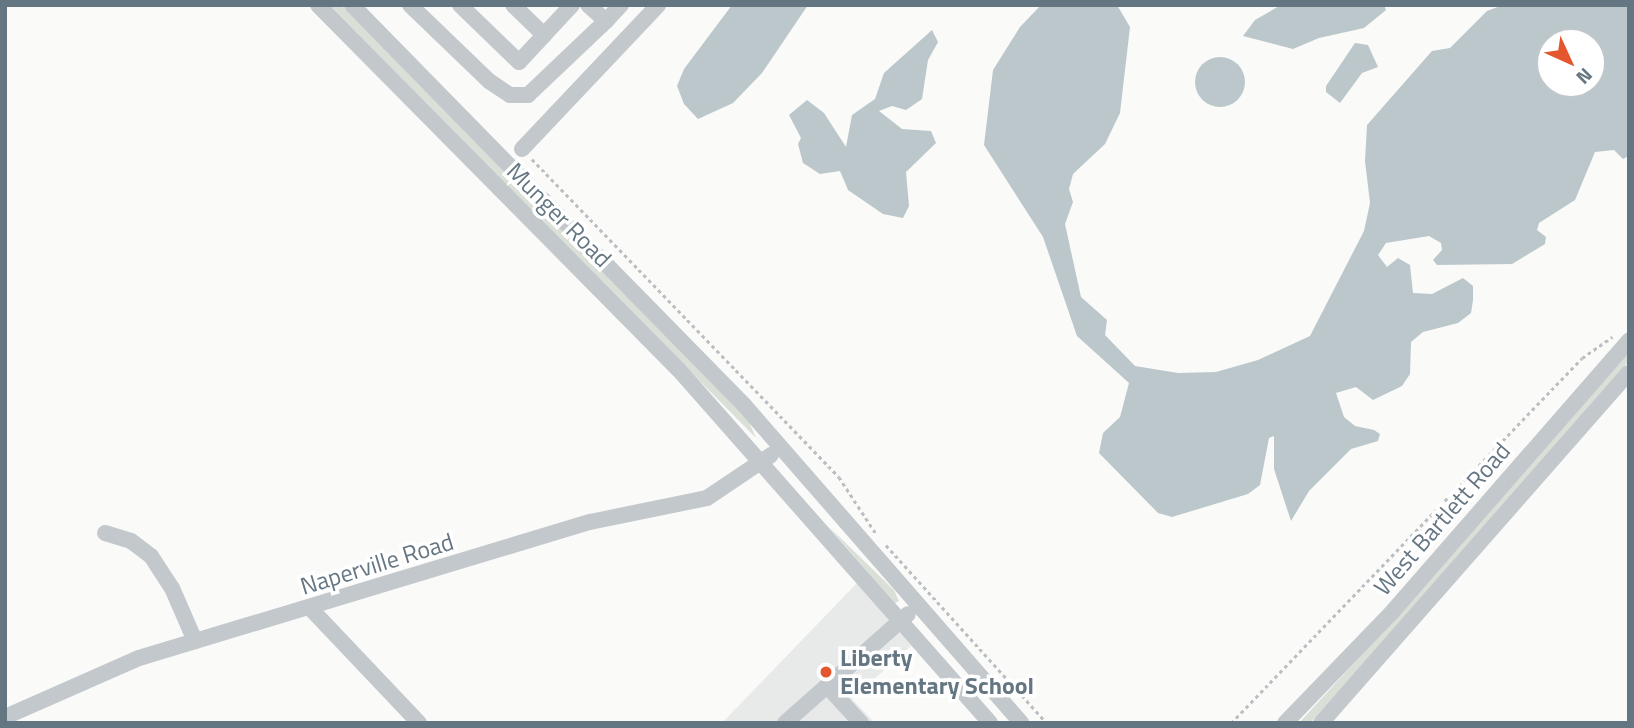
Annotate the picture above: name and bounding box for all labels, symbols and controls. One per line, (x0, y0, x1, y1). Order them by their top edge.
north arrow (1536, 28, 1606, 98)
text: N (1570, 62, 1600, 92)
street label: Munger Road (501, 157, 617, 273)
street label: West Bartlett Road (1368, 437, 1516, 601)
street label: Naperville Road (297, 527, 457, 601)
place label: Liberty Elementary School (840, 644, 1034, 700)
marker: Liberty Elementary School (818, 664, 834, 680)

